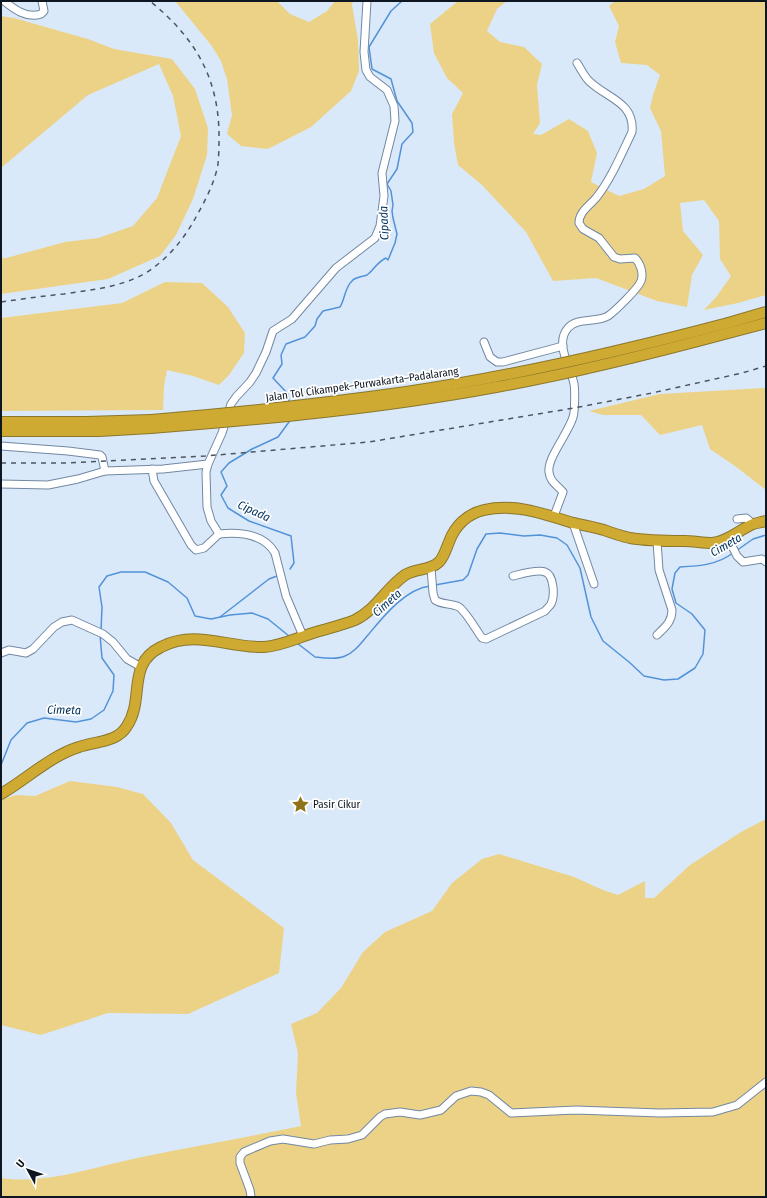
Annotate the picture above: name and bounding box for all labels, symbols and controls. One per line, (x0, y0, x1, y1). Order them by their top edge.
water label: Cipada (376, 206, 392, 240)
street label: Jalan Tol Cikampek–Purwakarta–Padalarang (265, 364, 460, 404)
water label: Cipada (236, 497, 272, 525)
water label: Cimeta (708, 530, 744, 560)
water label: Cimeta (370, 586, 404, 620)
water label: Cimeta (47, 703, 81, 717)
place icon: Pasir Cikur (290, 794, 310, 814)
place label: Pasir Cikur (313, 798, 361, 811)
north arrow (8, 1150, 48, 1190)
text: U (14, 1157, 28, 1171)

